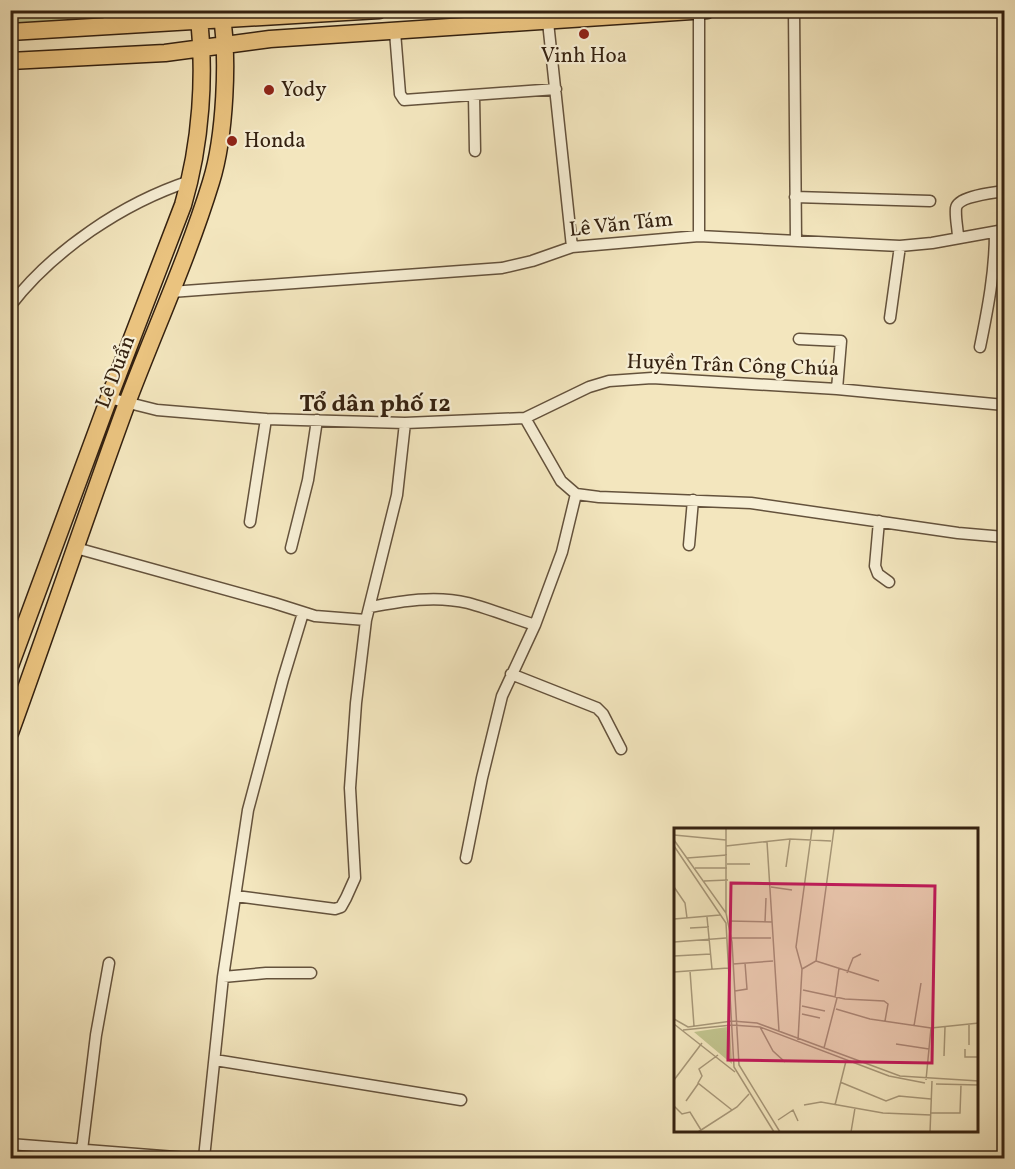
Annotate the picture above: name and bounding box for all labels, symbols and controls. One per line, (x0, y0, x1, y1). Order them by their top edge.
marker: Vinh Hoa (577, 27, 591, 41)
place label: Vinh Hoa (541, 42, 627, 71)
place label: Yody (281, 76, 327, 105)
marker: Yody (262, 83, 276, 97)
place label: Honda (244, 127, 306, 156)
marker: Honda (225, 134, 239, 148)
street label: Lê Văn Tám (568, 205, 674, 245)
street label: Lê Duẩn (89, 331, 143, 413)
street label: Huyền Trân Công Chúa (626, 348, 840, 384)
district label: Tổ dân phố 12 (299, 388, 451, 422)
inset map (674, 828, 979, 1133)

